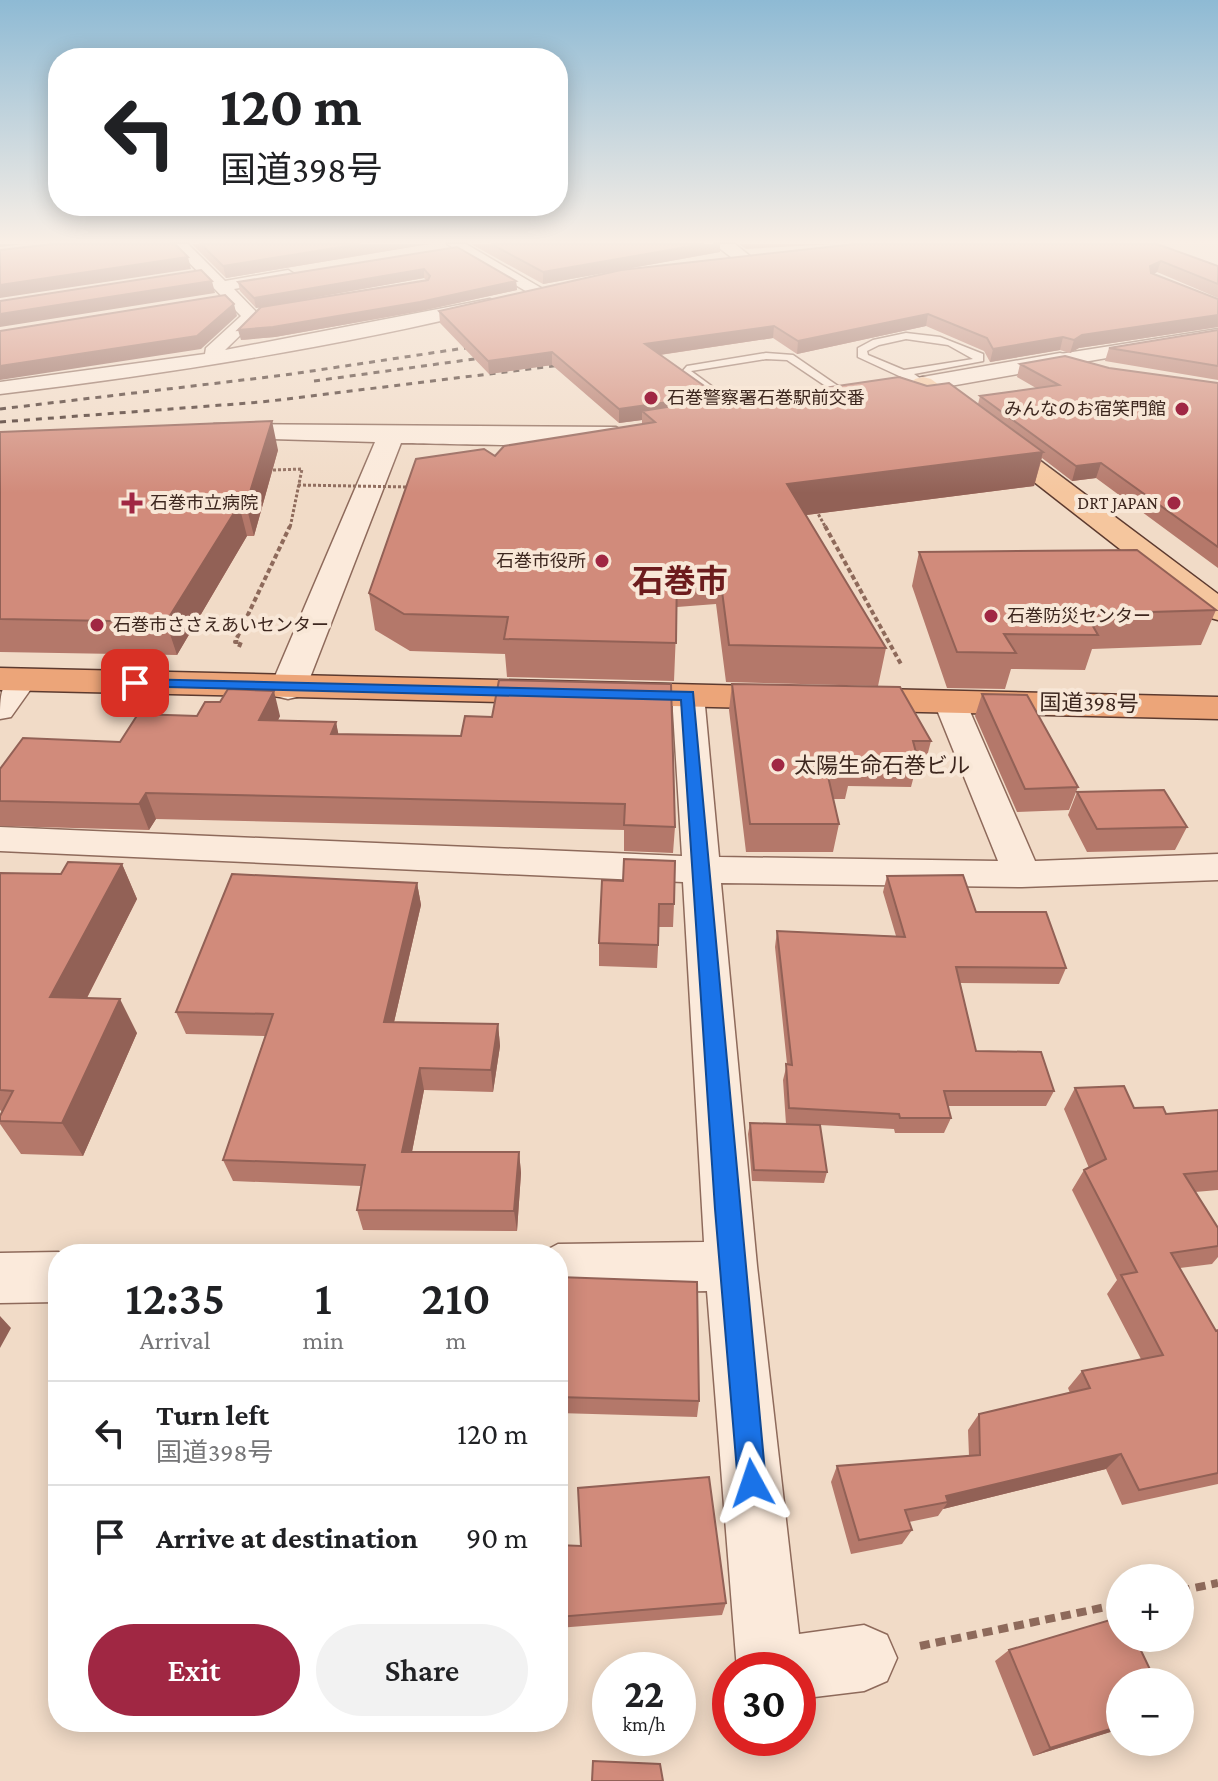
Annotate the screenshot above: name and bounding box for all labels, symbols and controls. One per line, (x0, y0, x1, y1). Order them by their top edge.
text: 120 m (220, 75, 362, 137)
icon: left (88, 80, 192, 184)
text: 国道398号 (220, 150, 383, 190)
place label: 石巻警察署石巻駅前交番 (667, 388, 865, 408)
marker: 石巻警察署石巻駅前交番 (642, 389, 660, 407)
place label: みんなのお宿笑門館 (1004, 399, 1166, 419)
marker: みんなのお宿笑門館 (1173, 400, 1191, 418)
marker: 石巻市立病院 (121, 492, 143, 514)
place label: 石巻市立病院 (150, 493, 258, 513)
place label: DRT JAPAN (1077, 493, 1158, 513)
marker: DRT JAPAN (1165, 494, 1183, 512)
place label: 石巻市役所 (496, 551, 586, 571)
marker: 石巻市役所 (593, 552, 611, 570)
district label: 石巻市 (632, 563, 728, 599)
place label: 石巻防災センター (1007, 606, 1151, 626)
marker: 石巻防災センター (982, 607, 1000, 625)
place label: 石巻市ささえあいセンター (113, 615, 329, 635)
marker: 石巻市ささえあいセンター (88, 616, 106, 634)
pin (101, 649, 169, 717)
icon: arrive (113, 661, 157, 705)
street label: 国道398号 (1039, 690, 1139, 716)
place label: 太陽生命石巻ビル (794, 753, 970, 778)
marker: 太陽生命石巻ビル (769, 756, 787, 774)
text: 12:35 (125, 1271, 225, 1324)
text: 1 (315, 1271, 332, 1324)
text: 210 (421, 1271, 491, 1324)
text: Arrival (140, 1326, 211, 1355)
text: min (302, 1326, 344, 1355)
text: m (446, 1326, 466, 1355)
text: Turn left (156, 1398, 269, 1431)
icon: left (88, 1411, 132, 1455)
text: 120 m (457, 1417, 528, 1450)
text: 国道398号 (156, 1438, 273, 1467)
position arrow (710, 1441, 794, 1525)
icon: arrive (88, 1515, 132, 1559)
text: Arrive at destination (156, 1521, 418, 1554)
text: 90 m (466, 1521, 528, 1554)
map controls (1106, 1564, 1194, 1756)
button: + (1106, 1564, 1194, 1652)
button: Exit (88, 1624, 300, 1716)
button: Share (316, 1624, 528, 1716)
speed limit sign: 30 (712, 1652, 816, 1756)
button: − (1106, 1668, 1194, 1756)
text: 22 (624, 1671, 664, 1716)
text: km/h (622, 1713, 666, 1735)

